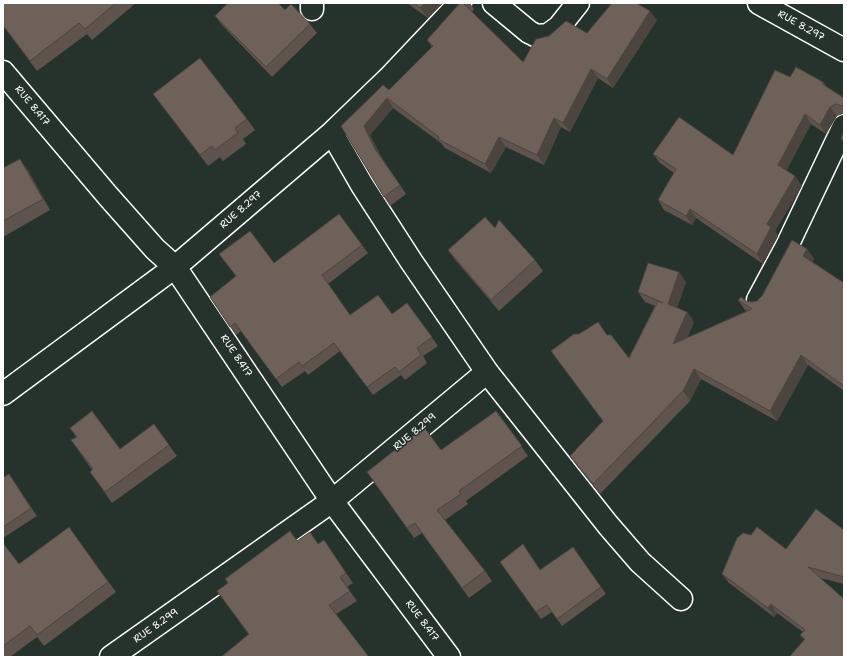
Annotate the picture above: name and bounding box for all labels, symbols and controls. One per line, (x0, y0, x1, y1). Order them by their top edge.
street label: RUE 8.297 (775, 8, 827, 44)
street label: RUE 8.417 (12, 84, 52, 128)
street label: RUE 8.297 (218, 188, 264, 232)
street label: RUE 8.417 (217, 333, 255, 379)
street label: RUE 8.299 (391, 411, 439, 453)
street label: RUE 8.417 (403, 598, 441, 644)
street label: RUE 8.299 (131, 606, 181, 646)

